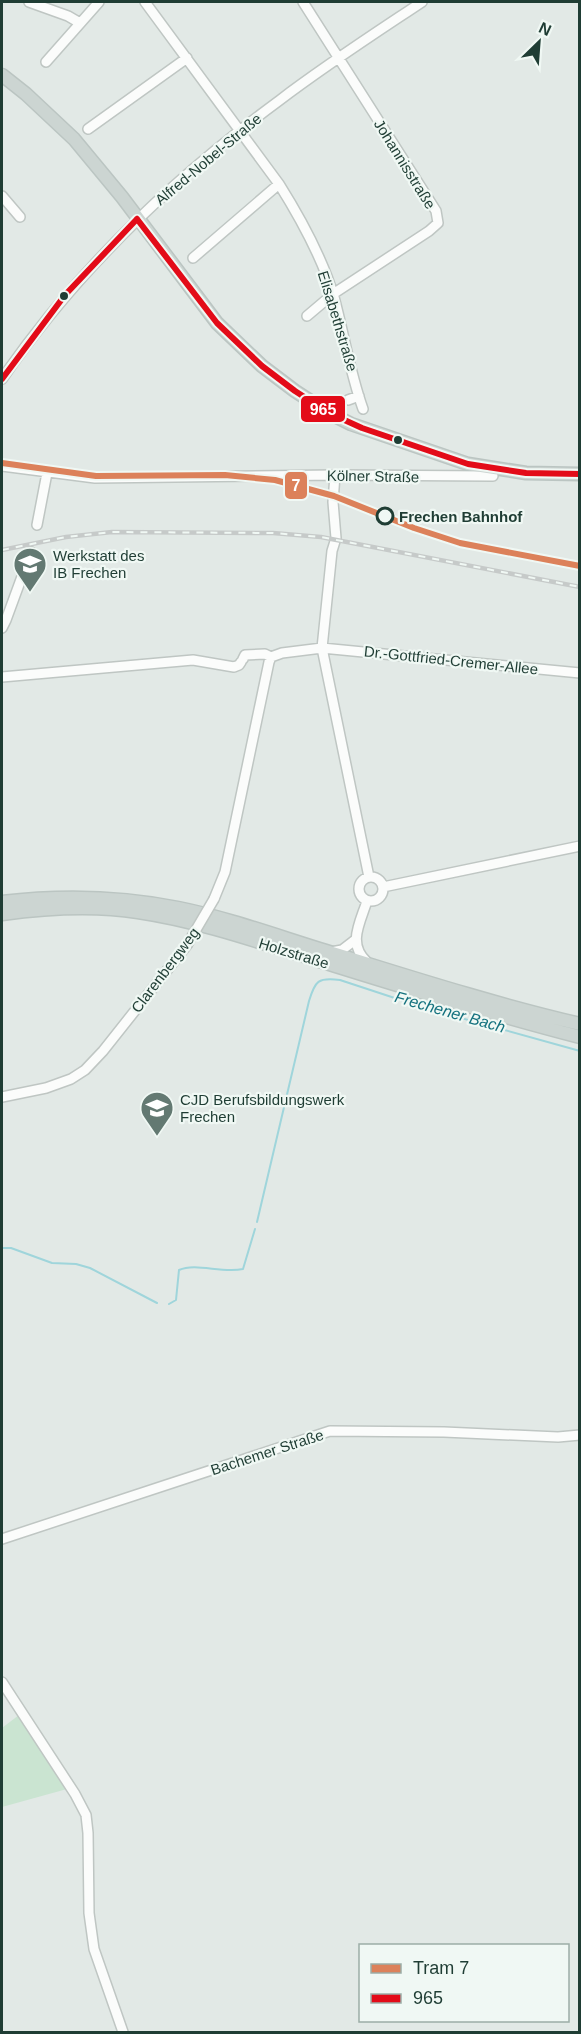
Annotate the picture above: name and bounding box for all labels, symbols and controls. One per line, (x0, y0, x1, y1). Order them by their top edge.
north arrow (509, 12, 569, 72)
text: N (536, 19, 554, 39)
street label: Alfred-Nobel-Straße (151, 110, 265, 208)
street label: Johannisstraße (371, 116, 439, 212)
street label: Elisabethstraße (315, 269, 361, 373)
unlabelled marker (58, 290, 70, 302)
line badge: 965 (300, 395, 346, 423)
text: 965 (310, 401, 336, 418)
unlabelled marker (392, 434, 404, 446)
street label: Kölner Straße (327, 467, 419, 485)
line badge: 7 (284, 471, 308, 500)
text: 7 (292, 477, 301, 494)
marker: Frechen Bahnhof (376, 507, 394, 525)
place label: Frechen Bahnhof (399, 508, 523, 525)
school or university icon: Werkstatt des IB Frechen (12, 546, 48, 593)
place label: Werkstatt des IB Frechen (53, 547, 144, 581)
street label: Dr.-Gottfried-Cremer-Allee (363, 642, 539, 678)
street label: Clarenbergweg (128, 924, 202, 1016)
street label: Holzstraße (257, 934, 331, 972)
water label: Frechener Bach (393, 988, 507, 1036)
school or university icon: CJD Berufsbildungswerk Frechen (139, 1090, 175, 1137)
place label: CJD Berufsbildungswerk Frechen (180, 1091, 345, 1125)
street label: Bachemer Straße (208, 1426, 326, 1478)
legend (359, 1944, 569, 2022)
text: Tram 7 (413, 1958, 469, 1978)
text: 965 (413, 1988, 443, 2008)

